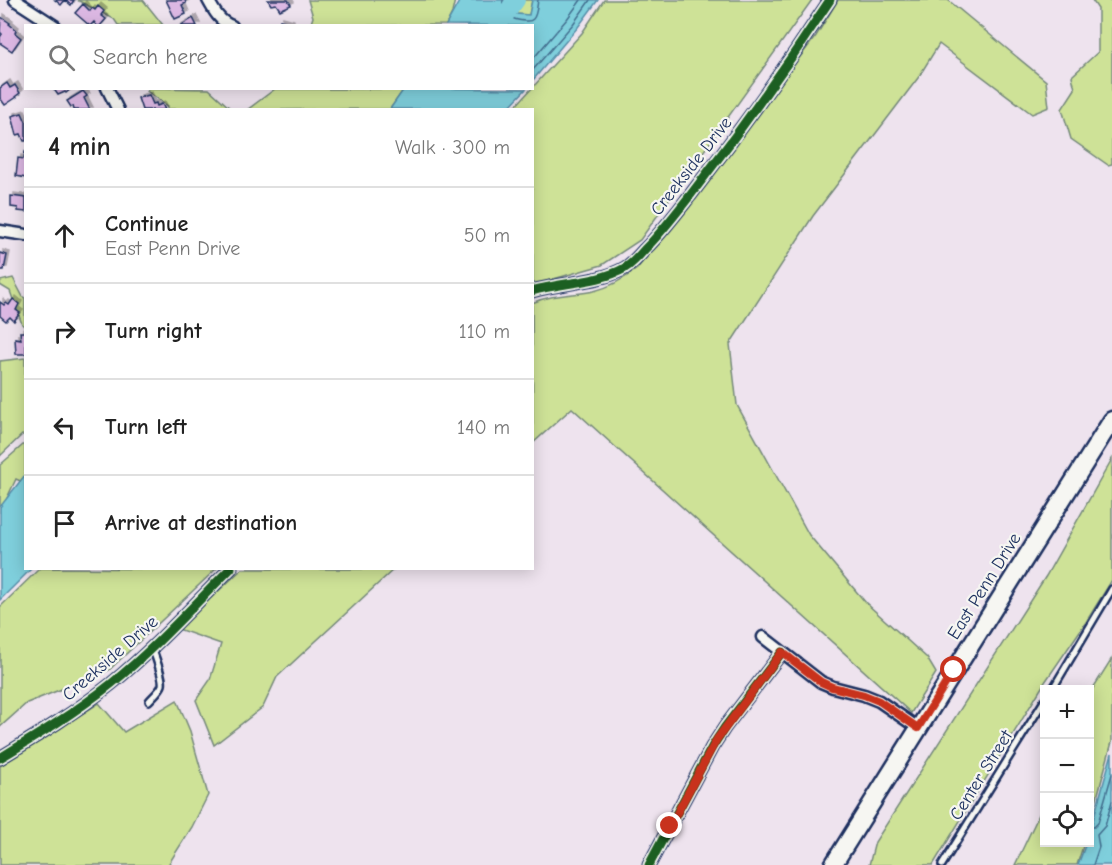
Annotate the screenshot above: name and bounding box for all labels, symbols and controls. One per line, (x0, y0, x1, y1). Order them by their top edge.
search box (24, 24, 534, 90)
icon: search (45, 41, 78, 74)
text: Search here (93, 44, 208, 70)
street label: Creekside Drive (646, 113, 736, 220)
text: 4 min (48, 132, 111, 162)
text: Walk · 300 m (395, 136, 510, 159)
text: Continue (105, 211, 188, 237)
icon: ahead (48, 219, 81, 252)
text: 50 m (464, 224, 510, 247)
text: East Penn Drive (105, 237, 240, 260)
icon: right (48, 315, 81, 348)
text: Turn right (105, 318, 202, 344)
text: 110 m (459, 320, 510, 343)
icon: left (48, 411, 81, 444)
text: Turn left (105, 414, 187, 440)
text: 140 m (457, 416, 510, 439)
icon: arrive (48, 507, 81, 540)
text: Arrive at destination (105, 510, 297, 536)
street label: East Penn Drive (943, 529, 1026, 643)
street label: Creekside Drive (58, 611, 162, 705)
route start (940, 656, 966, 682)
map controls (1040, 685, 1094, 847)
button: + (1040, 685, 1094, 739)
street label: Center Street (946, 726, 1018, 824)
button: − (1040, 739, 1094, 793)
button: locate (1040, 793, 1094, 847)
route end (656, 812, 682, 838)

